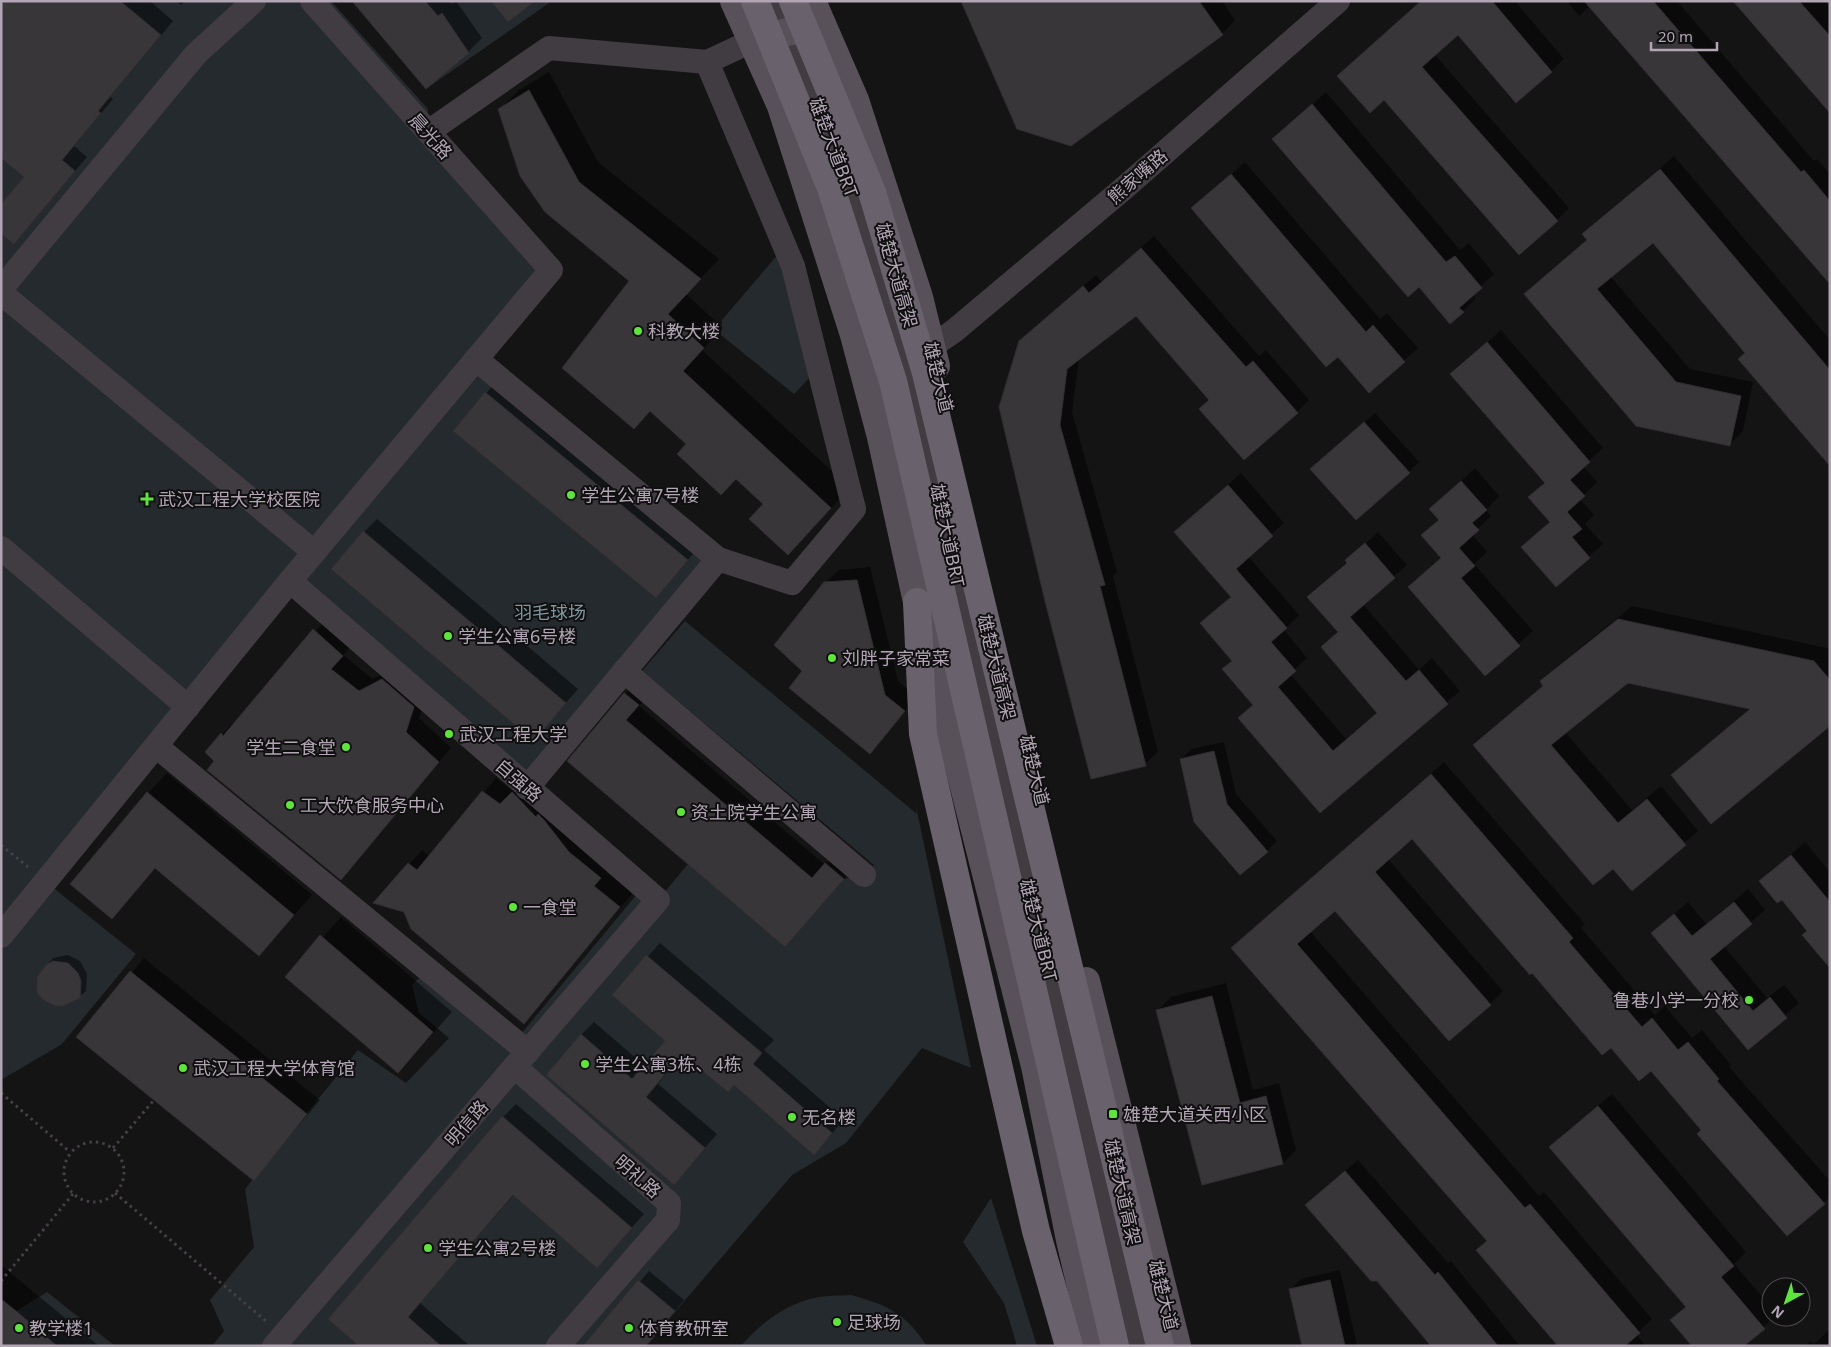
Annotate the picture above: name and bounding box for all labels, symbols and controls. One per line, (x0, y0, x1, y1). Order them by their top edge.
scale bar (1651, 20, 1717, 52)
text: 20 m (1658, 26, 1693, 46)
street label: 雄楚大道BRT (804, 94, 864, 200)
street label: 晨光路 (404, 108, 458, 164)
street label: 熊家嘴路 (1102, 143, 1172, 209)
street label: 雄楚大道高架 (871, 220, 923, 330)
place label: 科教大楼 (648, 319, 720, 343)
marker: 科教大楼 (632, 325, 644, 337)
street label: 雄楚大道 (919, 339, 959, 415)
street label: 雄楚大道BRT (925, 481, 971, 589)
place label: 学生公寓7号楼 (581, 483, 699, 507)
place label: 武汉工程大学校医院 (158, 487, 320, 511)
marker: 学生公寓7号楼 (565, 489, 577, 501)
marker: 武汉工程大学校医院 (140, 492, 154, 506)
park label: 羽毛球场 (514, 600, 586, 624)
street label: 雄楚大道高架 (972, 612, 1022, 722)
place label: 学生公寓6号楼 (458, 624, 576, 648)
marker: 学生公寓6号楼 (442, 630, 454, 642)
place label: 刘胖子家常菜 (842, 646, 950, 670)
marker: 刘胖子家常菜 (826, 652, 838, 664)
place label: 武汉工程大学 (459, 722, 567, 746)
marker: 武汉工程大学 (443, 728, 455, 740)
street label: 雄楚大道 (1015, 732, 1055, 808)
place label: 学生二食堂 (246, 735, 336, 759)
marker: 学生二食堂 (340, 741, 352, 753)
street label: 自强路 (491, 753, 547, 807)
place label: 工大饮食服务中心 (300, 793, 444, 817)
marker: 工大饮食服务中心 (284, 799, 296, 811)
place label: 资土院学生公寓 (691, 800, 817, 824)
marker: 资土院学生公寓 (675, 806, 687, 818)
street label: 雄楚大道BRT (1015, 876, 1063, 984)
place label: 一食堂 (523, 895, 577, 919)
marker: 一食堂 (507, 901, 519, 913)
place label: 鲁巷小学一分校 (1613, 988, 1739, 1012)
marker: 鲁巷小学一分校 (1743, 994, 1755, 1006)
place label: 学生公寓3栋、4栋 (595, 1052, 742, 1076)
place label: 武汉工程大学体育馆 (193, 1056, 355, 1080)
marker: 学生公寓3栋、4栋 (579, 1058, 591, 1070)
marker: 武汉工程大学体育馆 (177, 1062, 189, 1074)
street label: 明信路 (439, 1095, 493, 1151)
place label: 雄楚大道关西小区 (1123, 1102, 1267, 1126)
place label: 无名楼 (802, 1105, 856, 1129)
marker: 雄楚大道关西小区 (1107, 1108, 1119, 1120)
marker: 无名楼 (786, 1111, 798, 1123)
street label: 雄楚大道高架 (1099, 1137, 1147, 1247)
street label: 明礼路 (610, 1149, 666, 1203)
place label: 学生公寓2号楼 (438, 1236, 556, 1260)
marker: 学生公寓2号楼 (422, 1242, 434, 1254)
street label: 雄楚大道 (1144, 1257, 1184, 1333)
north arrow (1761, 1277, 1811, 1327)
text: N (1767, 1301, 1788, 1323)
place label: 足球场 (847, 1310, 901, 1334)
place label: 教学楼1 (29, 1316, 93, 1340)
place label: 体育教研室 (639, 1316, 729, 1340)
marker: 足球场 (831, 1316, 843, 1328)
marker: 教学楼1 (13, 1322, 25, 1334)
marker: 体育教研室 (623, 1322, 635, 1334)

